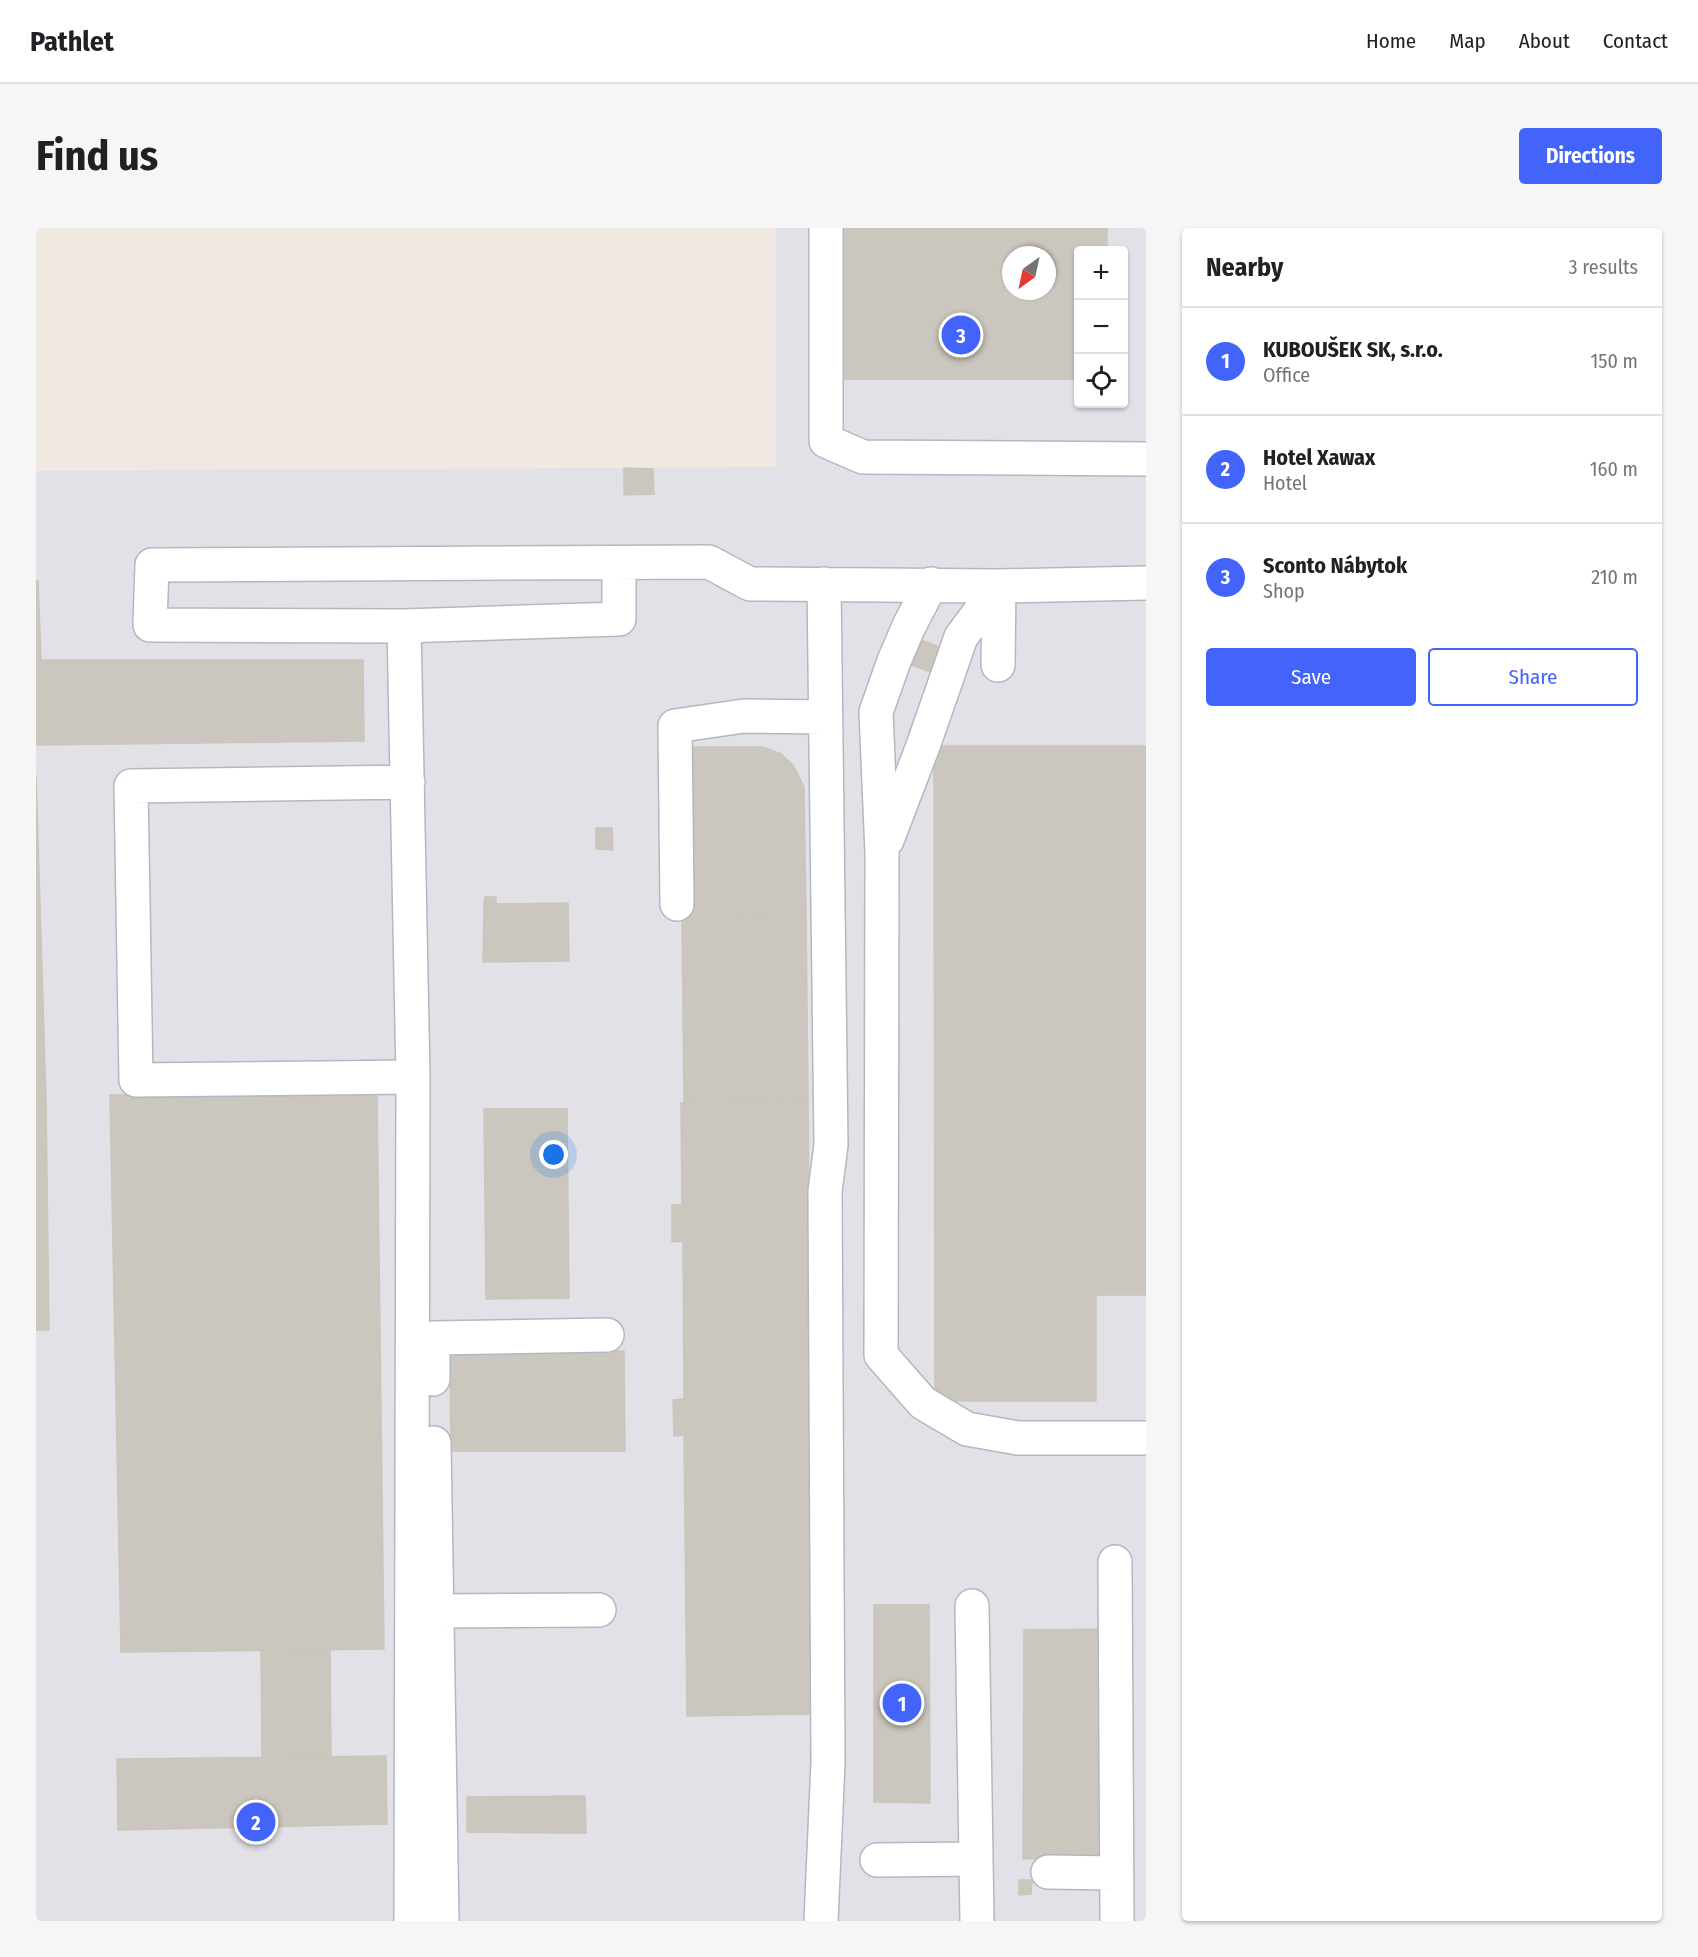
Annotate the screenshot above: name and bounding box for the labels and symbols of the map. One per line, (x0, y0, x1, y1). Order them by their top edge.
north arrow (1002, 246, 1056, 300)
pin: 3 (942, 312, 980, 358)
your location (539, 1140, 568, 1169)
pin: 1 (882, 1680, 922, 1726)
pin: 2 (236, 1800, 276, 1844)

